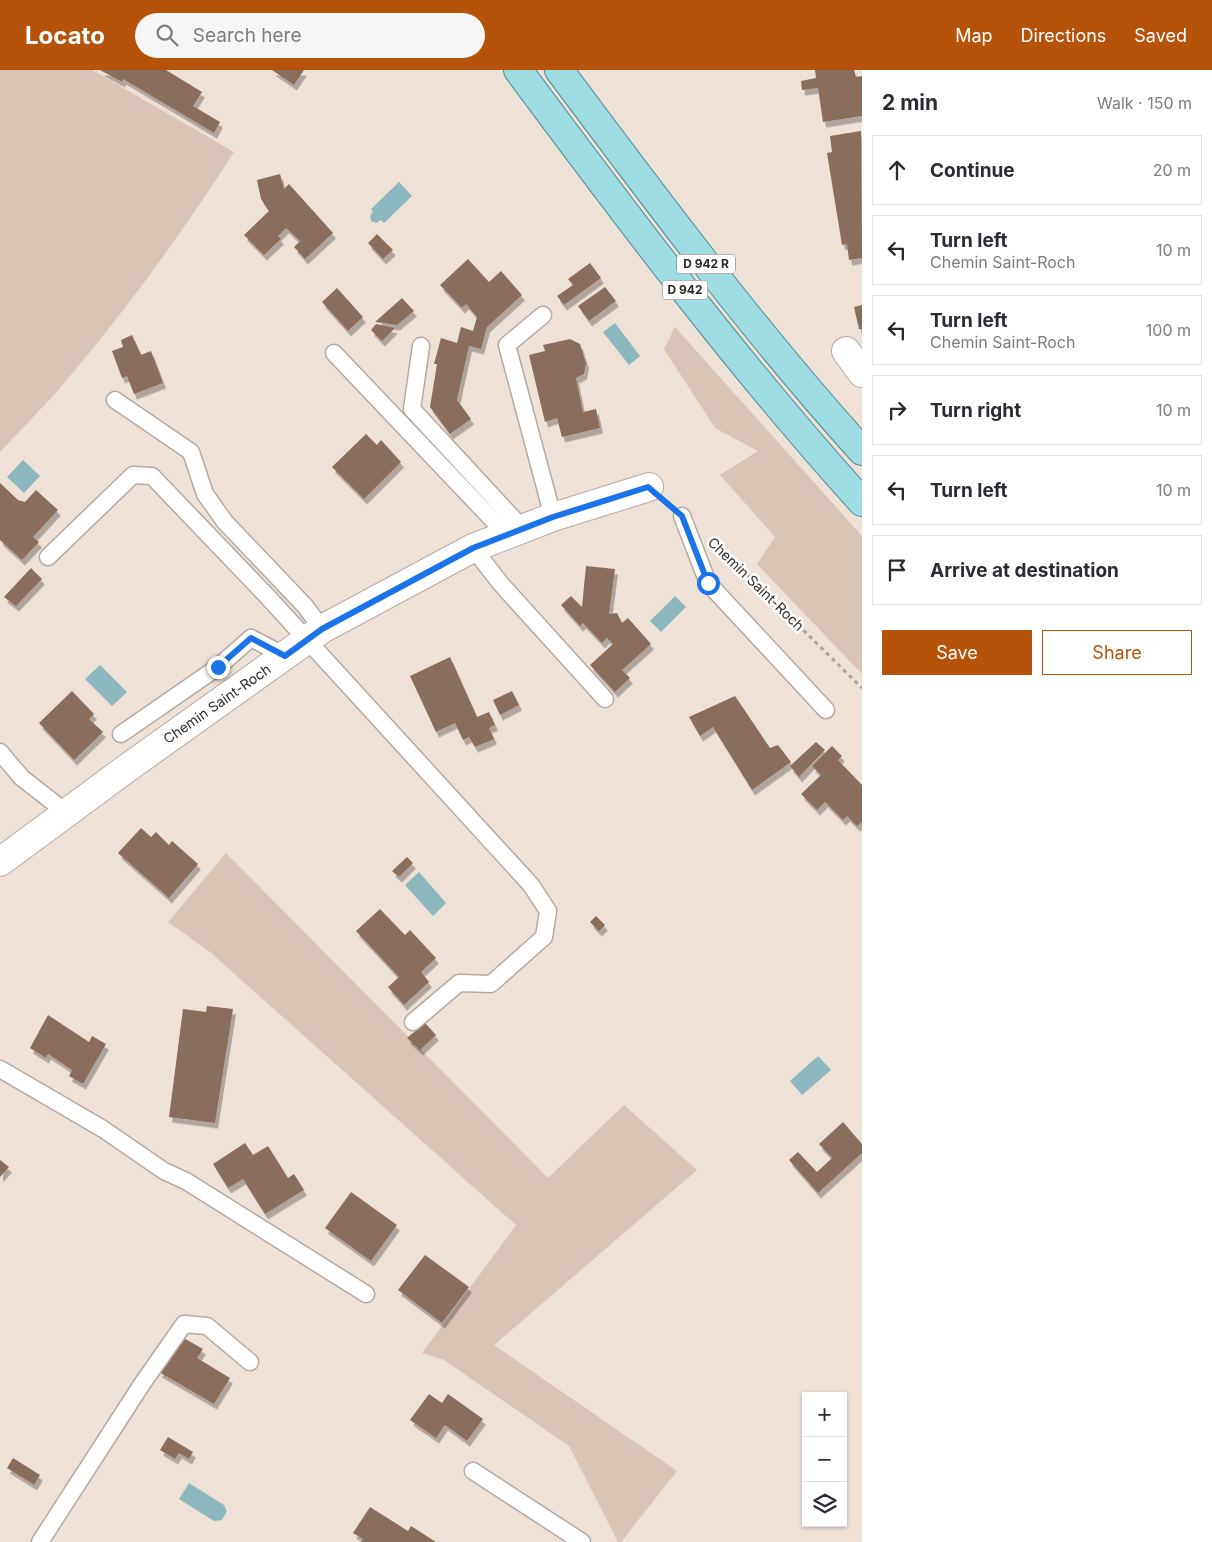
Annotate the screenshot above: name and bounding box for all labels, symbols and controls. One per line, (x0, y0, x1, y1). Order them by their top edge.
search box (135, 13, 485, 58)
text: Locato (25, 21, 105, 50)
icon: search (153, 21, 181, 49)
text: Search here (193, 24, 301, 47)
text: Map (955, 25, 993, 46)
text: Directions (1021, 25, 1106, 46)
text: Saved (1134, 25, 1187, 46)
text: 2 min (882, 90, 938, 115)
text: Walk · 150 m (1097, 93, 1192, 113)
icon: ahead (883, 156, 911, 184)
text: Continue (930, 159, 1015, 182)
text: 20 m (1153, 160, 1191, 180)
text: Turn left (930, 229, 1008, 252)
icon: left (883, 236, 911, 264)
text: 10 m (1156, 240, 1191, 260)
text: Chemin Saint-Roch (930, 252, 1075, 272)
road number: D 942 R (677, 254, 735, 273)
road number: D 942 (662, 280, 708, 300)
text: Turn left (930, 309, 1008, 332)
icon: left (883, 316, 911, 344)
text: 100 m (1146, 320, 1191, 340)
text: Chemin Saint-Roch (930, 332, 1075, 352)
icon: right (883, 396, 911, 424)
text: Turn right (930, 399, 1021, 422)
text: 10 m (1156, 400, 1191, 420)
icon: left (883, 476, 911, 504)
text: Turn left (930, 479, 1008, 502)
text: 10 m (1156, 480, 1191, 500)
street label: Chemin Saint-Roch (705, 533, 808, 634)
icon: arrive (883, 556, 911, 584)
text: Arrive at destination (930, 559, 1119, 582)
route start (697, 572, 720, 595)
button: Save (882, 630, 1032, 675)
button: Share (1042, 630, 1192, 675)
route end (207, 656, 230, 679)
street label: Chemin Saint-Roch (160, 660, 274, 747)
map controls (802, 1392, 847, 1527)
button: + (802, 1392, 847, 1437)
button: − (802, 1437, 847, 1482)
button: layers (802, 1482, 847, 1527)

